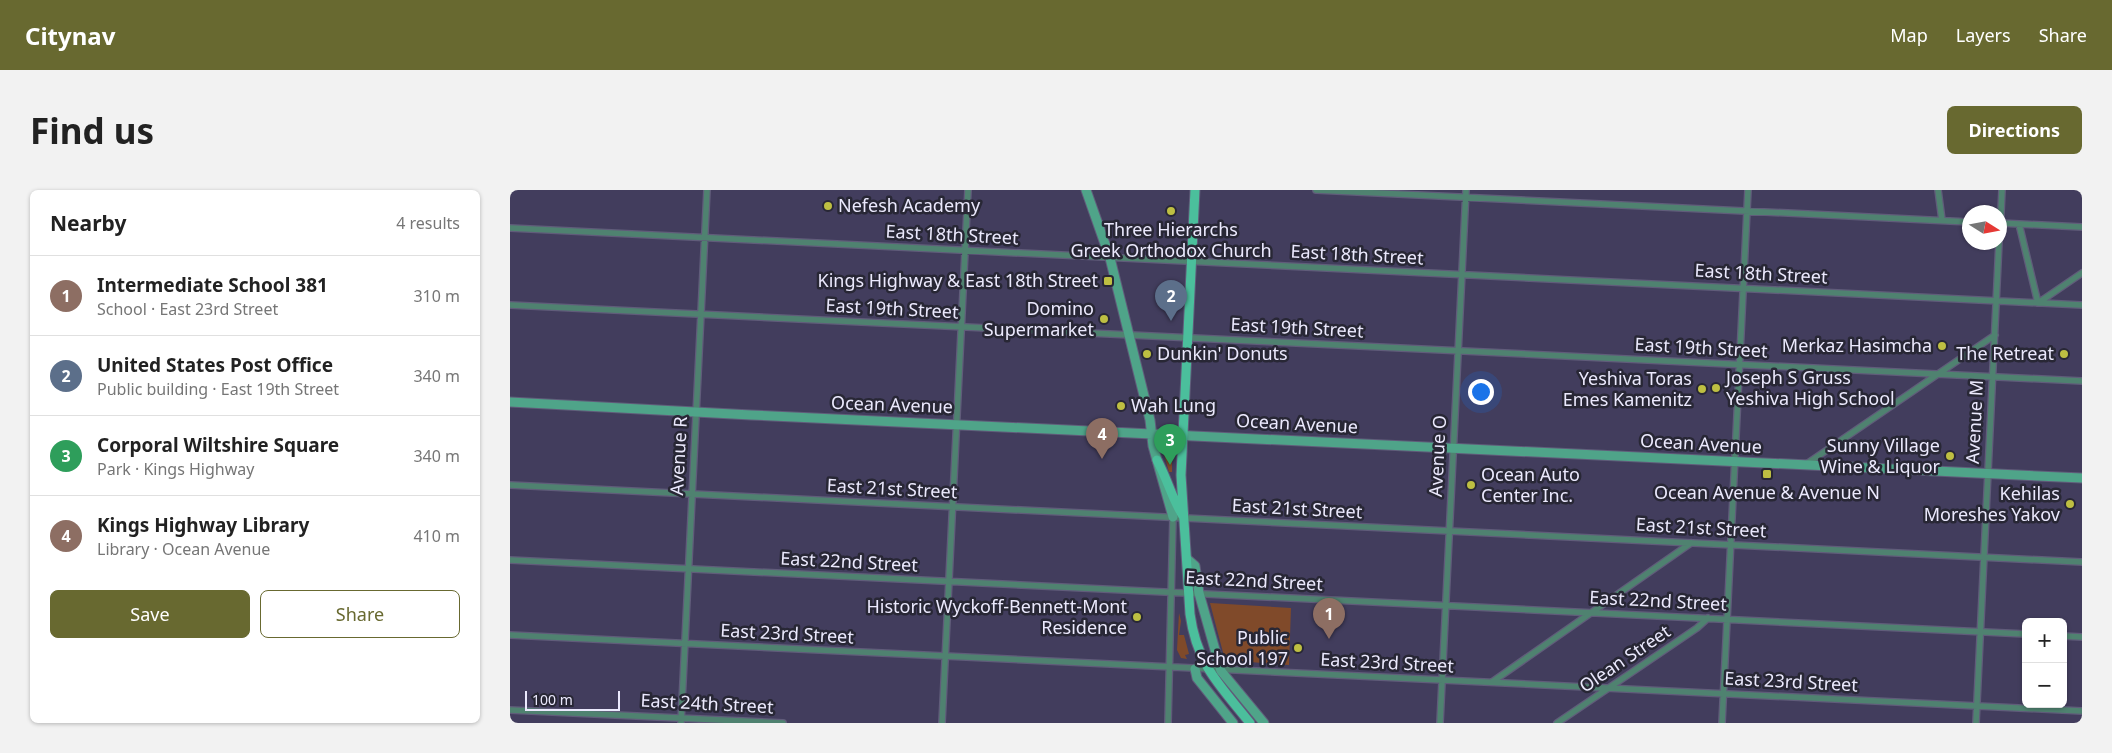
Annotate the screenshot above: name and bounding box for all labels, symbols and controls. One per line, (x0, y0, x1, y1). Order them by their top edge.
text: Citynav (25, 19, 115, 52)
text: Map (1890, 23, 1928, 47)
text: Layers (1956, 23, 2011, 47)
text: Share (2039, 23, 2087, 47)
button: Directions (1947, 106, 2082, 154)
text: Find us (30, 107, 154, 154)
place label: Nefesh Academy (838, 193, 981, 217)
marker: Nefesh Academy (822, 200, 834, 212)
marker: Three Hierarchs Greek Orthodox Church (1165, 205, 1177, 217)
north arrow (1962, 205, 2007, 250)
text: Nearby (50, 209, 126, 237)
text: 4 results (396, 212, 460, 234)
place label: Three Hierarchs Greek Orthodox Church (1070, 217, 1272, 262)
street label: East 18th Street (885, 219, 1020, 249)
street label: East 18th Street (1290, 239, 1425, 269)
street label: East 18th Street (1694, 258, 1829, 288)
place label: Kings Highway & East 18th Street (818, 268, 1098, 292)
text: Intermediate School 381 (97, 272, 328, 298)
marker: Kings Highway & East 18th Street (1102, 275, 1114, 287)
pin: 2 (1155, 280, 1187, 321)
text: 1 (61, 285, 71, 307)
text: 310 m (413, 285, 460, 307)
street label: East 19th Street (825, 293, 960, 323)
place label: Domino Supermarket (984, 296, 1094, 341)
text: School · East 23rd Street (97, 298, 278, 320)
street label: East 19th Street (1230, 312, 1365, 342)
marker: Domino Supermarket (1098, 313, 1110, 325)
street label: East 19th Street (1634, 332, 1769, 362)
place label: Merkaz Hasimcha (1782, 333, 1932, 357)
marker: Merkaz Hasimcha (1936, 340, 1948, 352)
place label: Dunkin' Donuts (1157, 341, 1288, 365)
place label: The Retreat (1956, 341, 2054, 365)
marker: Dunkin' Donuts (1141, 348, 1153, 360)
marker: The Retreat (2058, 348, 2070, 360)
text: United States Post Office (97, 352, 333, 378)
text: 2 (61, 365, 71, 387)
text: 340 m (413, 365, 460, 387)
place label: Joseph S Gruss Yeshiva High School (1724, 365, 1895, 410)
place label: Yeshiva Toras Emes Kamenitz (1563, 366, 1692, 411)
text: Public building · East 19th Street (97, 378, 339, 400)
your location (1468, 379, 1494, 405)
street label: Avenue M (1960, 379, 1988, 465)
marker: Joseph S Gruss Yeshiva High School (1710, 382, 1722, 394)
marker: Yeshiva Toras Emes Kamenitz (1696, 383, 1708, 395)
street label: Ocean Avenue (831, 390, 953, 418)
place label: Wah Lung (1131, 393, 1216, 417)
marker: Wah Lung (1115, 400, 1127, 412)
street label: Ocean Avenue (1236, 408, 1359, 438)
street label: Avenue O (1423, 414, 1451, 497)
street label: Avenue R (664, 416, 692, 496)
pin: 4 (1086, 418, 1118, 459)
pin: 3 (1154, 424, 1186, 465)
street label: Ocean Avenue (1640, 428, 1763, 458)
text: Corporal Wiltshire Square (97, 432, 339, 458)
place label: Sunny Village Wine & Liquor (1820, 433, 1941, 478)
text: 3 (61, 445, 71, 467)
text: 340 m (413, 445, 460, 467)
marker: Sunny Village Wine & Liquor (1944, 450, 1956, 462)
text: Park · Kings Highway (97, 458, 254, 480)
place label: Ocean Auto Center Inc. (1481, 462, 1580, 507)
marker: Ocean Avenue & Avenue N (1761, 468, 1773, 480)
street label: East 21st Street (826, 473, 958, 503)
marker: Ocean Auto Center Inc. (1465, 479, 1477, 491)
place label: Ocean Avenue & Avenue N (1654, 480, 1880, 504)
place label: Kehilas Moreshes Yakov (1924, 481, 2061, 526)
street label: East 21st Street (1231, 493, 1363, 523)
marker: Kehilas Moreshes Yakov (2064, 498, 2076, 510)
text: Kings Highway Library (97, 512, 309, 538)
street label: East 21st Street (1635, 512, 1767, 542)
text: 4 (61, 525, 71, 547)
text: 410 m (413, 525, 460, 547)
text: Library · Ocean Avenue (97, 538, 270, 560)
street label: East 22nd Street (780, 545, 919, 577)
street label: East 22nd Street (1185, 564, 1324, 596)
street label: East 22nd Street (1589, 584, 1728, 616)
button: Save (50, 590, 250, 638)
button: Share (260, 590, 460, 638)
place label: Historic Wyckoff-Bennett-Mont Residence (866, 594, 1127, 639)
pin: 1 (1313, 598, 1345, 639)
marker: Historic Wyckoff-Bennett-Mont Residence (1131, 611, 1143, 623)
street label: East 23rd Street (720, 618, 855, 649)
map controls (2022, 618, 2067, 708)
button: + (2022, 618, 2067, 663)
street label: Olean Street (1574, 619, 1675, 697)
place label: Public School 197 (1196, 625, 1288, 670)
marker: Public School 197 (1292, 642, 1304, 654)
street label: East 23rd Street (1320, 647, 1455, 678)
button: − (2022, 663, 2067, 708)
street label: East 23rd Street (1724, 666, 1859, 697)
scale bar (525, 688, 620, 711)
street label: East 24th Street (640, 688, 775, 718)
text: 100 m (532, 690, 573, 709)

